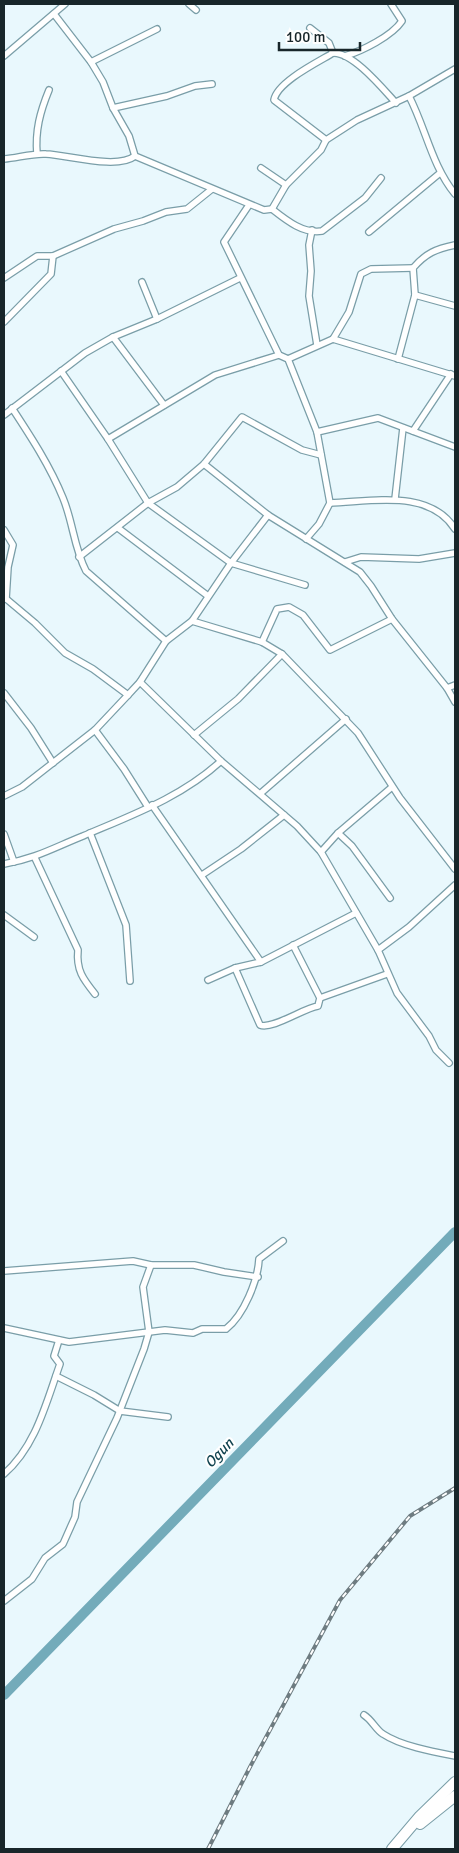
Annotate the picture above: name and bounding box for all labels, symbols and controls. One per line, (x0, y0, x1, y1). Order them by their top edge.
scale bar (279, 20, 360, 52)
text: 100 m (286, 28, 326, 46)
water label: Ogun (201, 1434, 238, 1472)

